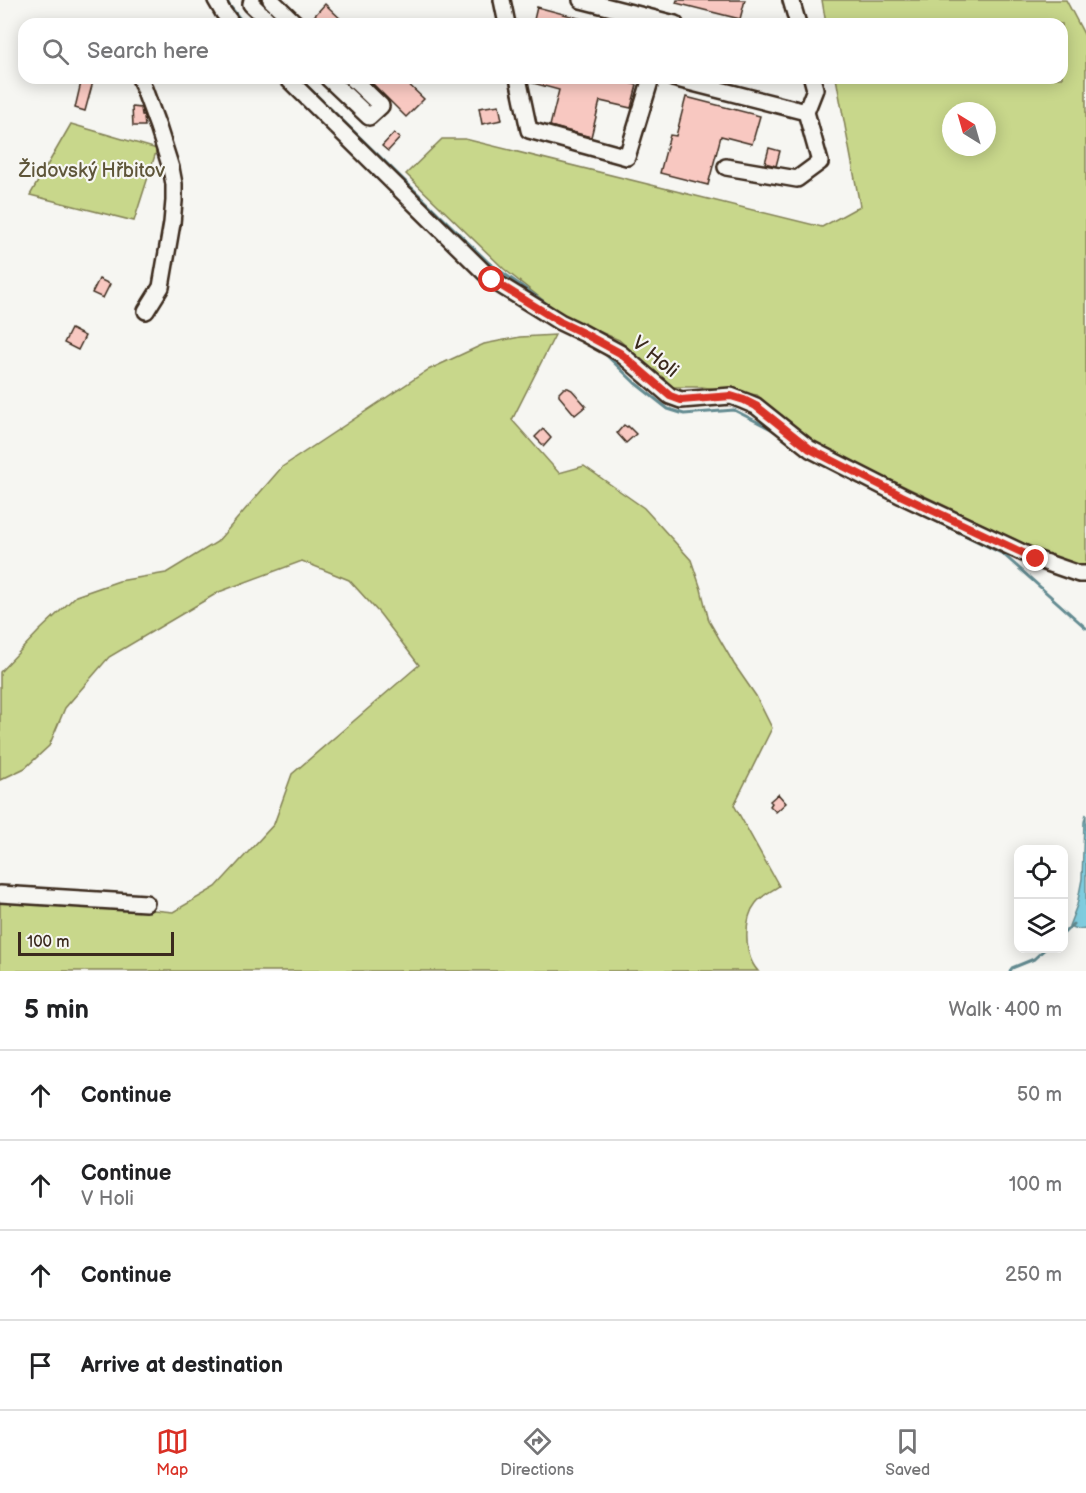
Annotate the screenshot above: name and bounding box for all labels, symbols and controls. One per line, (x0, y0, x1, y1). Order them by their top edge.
search box (18, 18, 1068, 84)
icon: search (39, 35, 72, 68)
text: Search here (87, 38, 209, 65)
north arrow (942, 102, 996, 156)
park label: Židovský Hřbitov (18, 158, 166, 183)
route start (478, 266, 504, 292)
street label: V Holi (627, 331, 683, 383)
route end (1022, 545, 1048, 571)
map controls (1014, 845, 1068, 953)
button: locate (1014, 845, 1068, 899)
button: layers (1014, 899, 1068, 953)
scale bar (18, 929, 174, 956)
text: 100 m (27, 933, 70, 952)
text: 5 min (24, 995, 89, 1026)
text: Walk · 400 m (949, 998, 1062, 1022)
icon: ahead (24, 1079, 57, 1112)
text: Continue (81, 1082, 171, 1109)
text: 50 m (1017, 1083, 1062, 1107)
text: Continue (81, 1160, 171, 1187)
icon: ahead (24, 1169, 57, 1202)
text: 100 m (1009, 1173, 1062, 1197)
text: V Holi (81, 1187, 134, 1211)
icon: ahead (24, 1259, 57, 1292)
text: Continue (81, 1262, 171, 1289)
text: 250 m (1005, 1263, 1062, 1287)
icon: arrive (24, 1349, 57, 1382)
text: Arrive at destination (81, 1352, 283, 1379)
tab: Map (156, 1425, 189, 1480)
tab: Directions (500, 1425, 574, 1480)
tab: Saved (885, 1425, 930, 1480)

